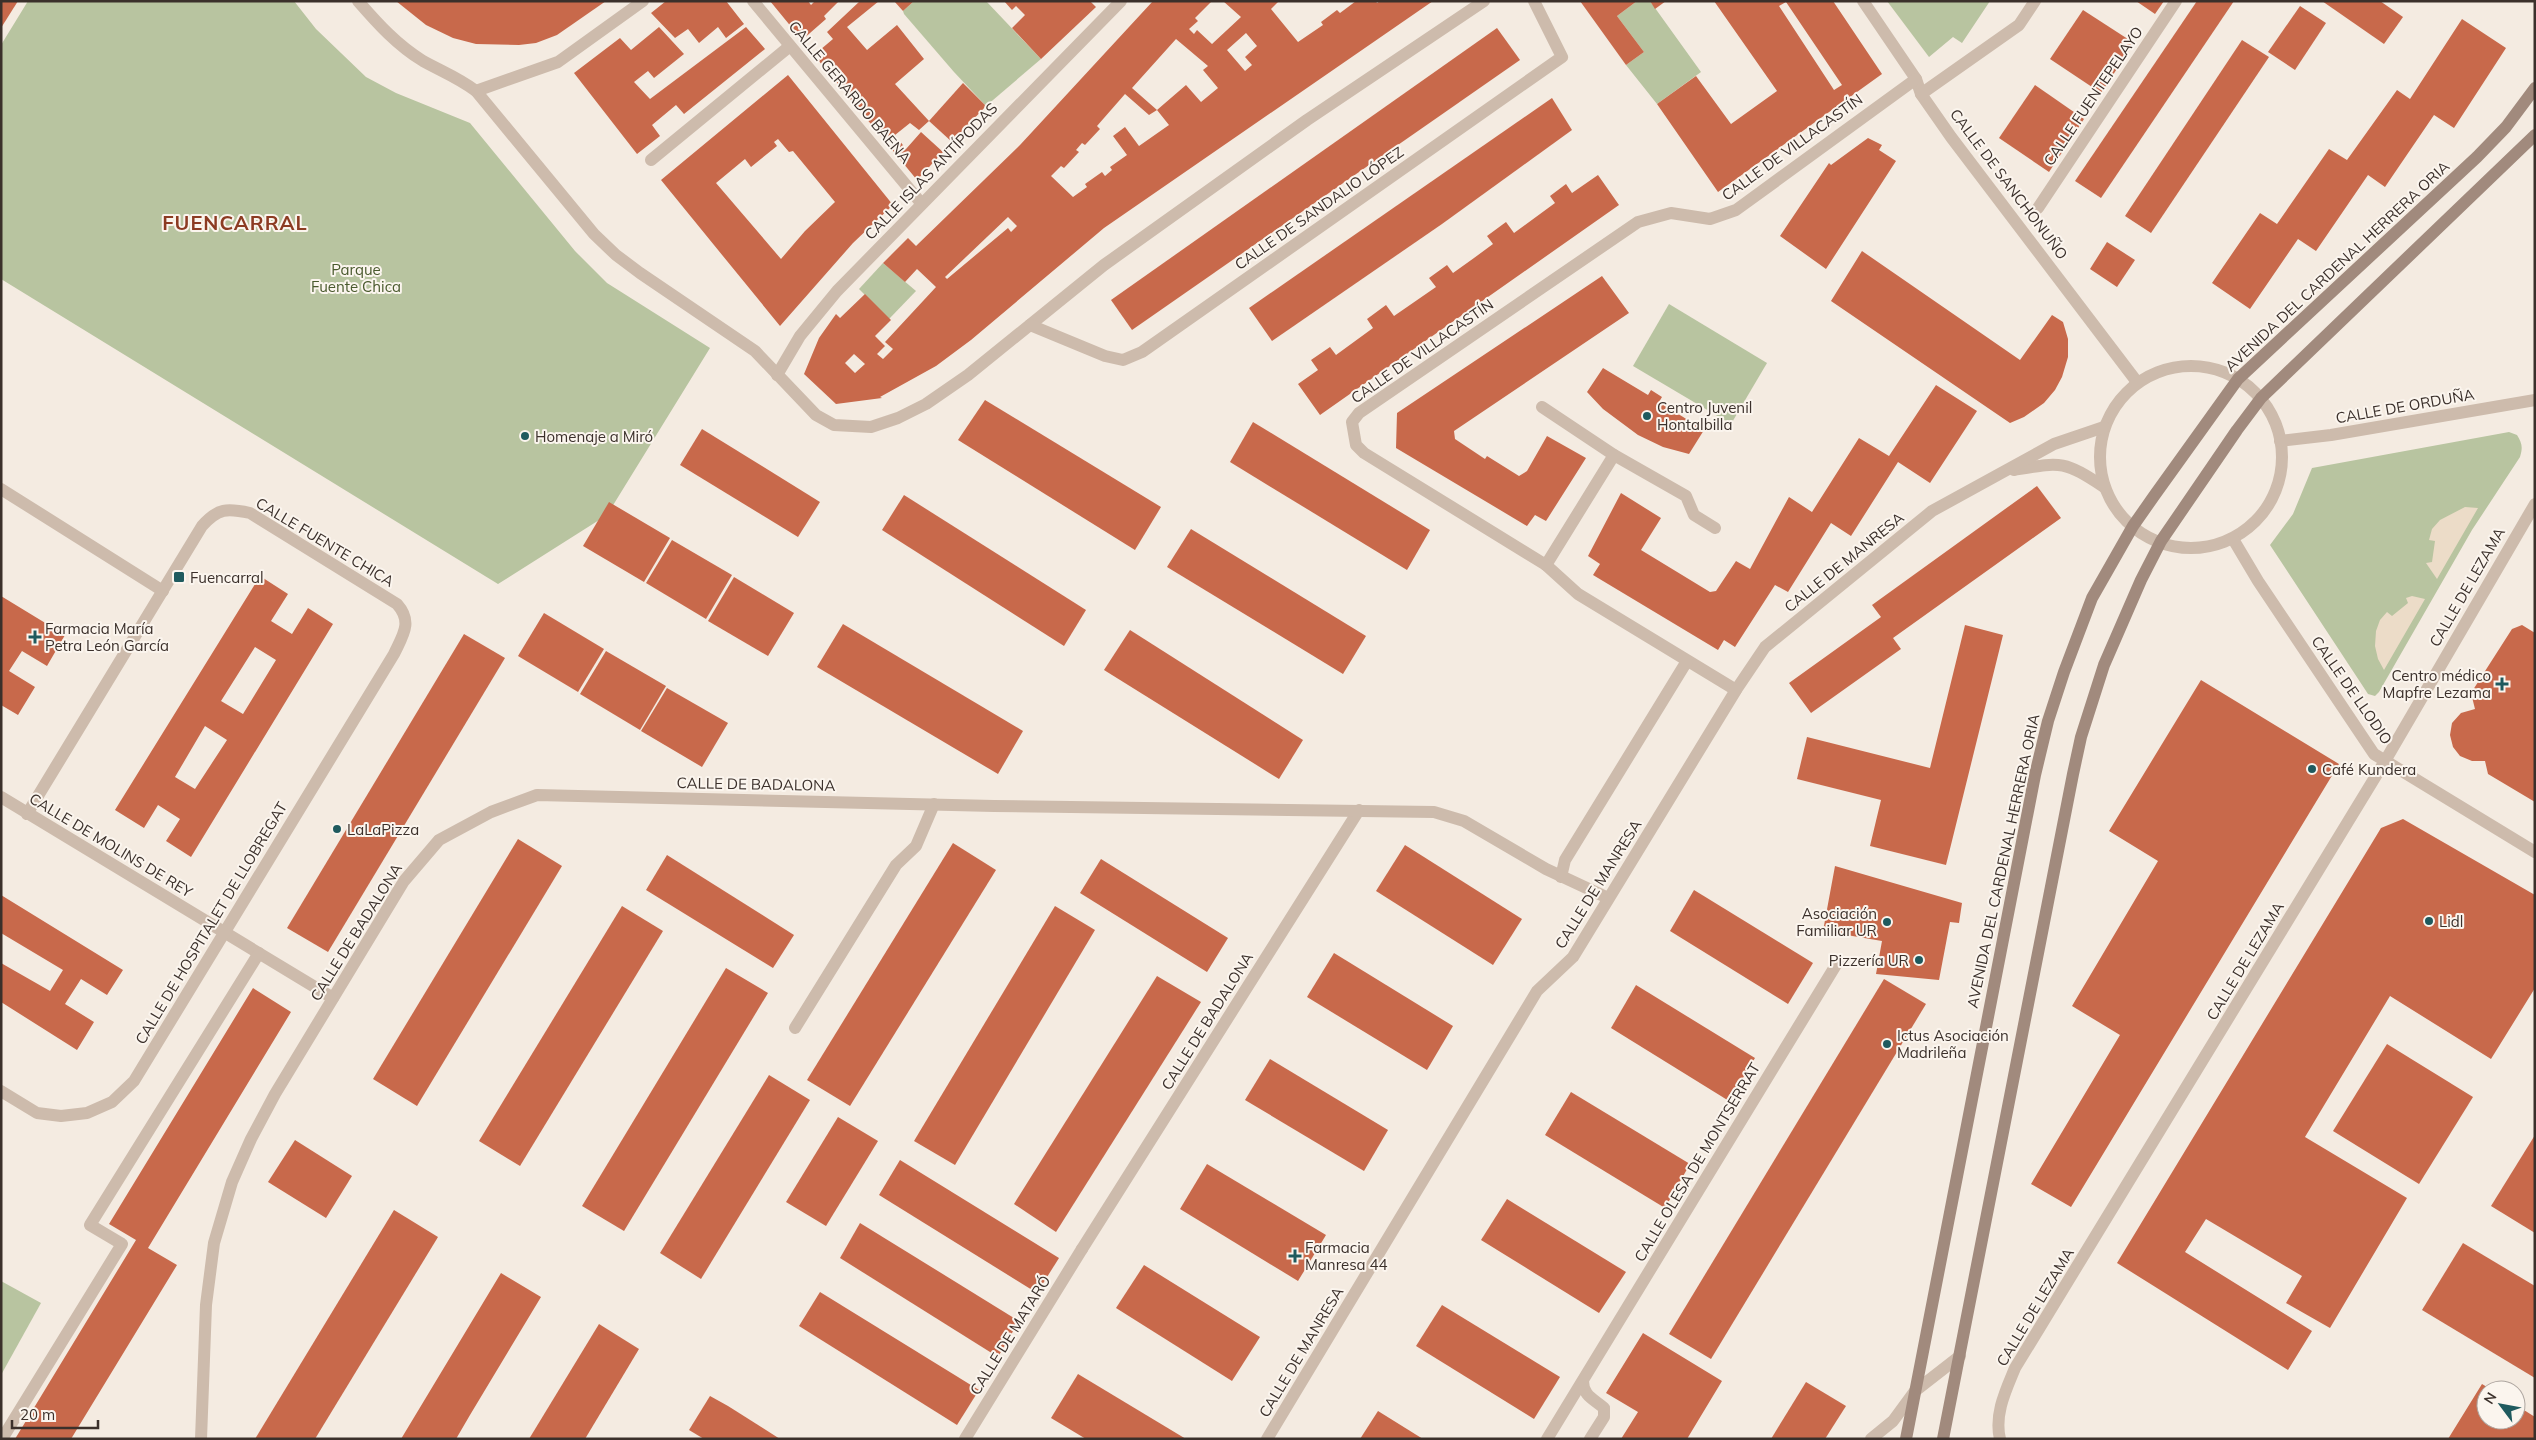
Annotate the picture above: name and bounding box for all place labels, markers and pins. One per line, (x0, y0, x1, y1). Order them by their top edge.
place label: Centro Juvenil Hontalbilla (1657, 398, 1752, 434)
marker: Centro Juvenil Hontalbilla (1641, 410, 1653, 422)
place label: Homenaje a Miró (535, 427, 653, 446)
marker: Homenaje a Miró (519, 430, 531, 442)
place label: Fuencarral (190, 568, 264, 587)
marker: Fuencarral (172, 570, 186, 584)
place label: Farmacia María Petra León García (45, 619, 169, 655)
marker: Farmacia María Petra León García (29, 631, 41, 643)
place label: Centro médico Mapfre Lezama (2383, 666, 2491, 702)
marker: Centro médico Mapfre Lezama (2495, 677, 2509, 691)
place label: Café Kundera (2322, 760, 2416, 779)
marker: Café Kundera (2306, 763, 2318, 775)
place label: LaLaPizza (347, 820, 419, 839)
marker: LaLaPizza (331, 823, 343, 835)
place label: Asociación Familiar UR (1796, 904, 1877, 940)
place label: Lidl (2439, 912, 2463, 931)
marker: Lidl (2423, 915, 2435, 927)
marker: Asociación Familiar UR (1881, 916, 1893, 928)
place label: Pizzería UR (1829, 951, 1909, 970)
marker: Pizzería UR (1913, 954, 1925, 966)
place label: Ictus Asociación Madrileña (1897, 1026, 2009, 1062)
marker: Ictus Asociación Madrileña (1881, 1038, 1893, 1050)
place label: Farmacia Manresa 44 (1305, 1238, 1388, 1274)
marker: Farmacia Manresa 44 (1289, 1250, 1301, 1262)

